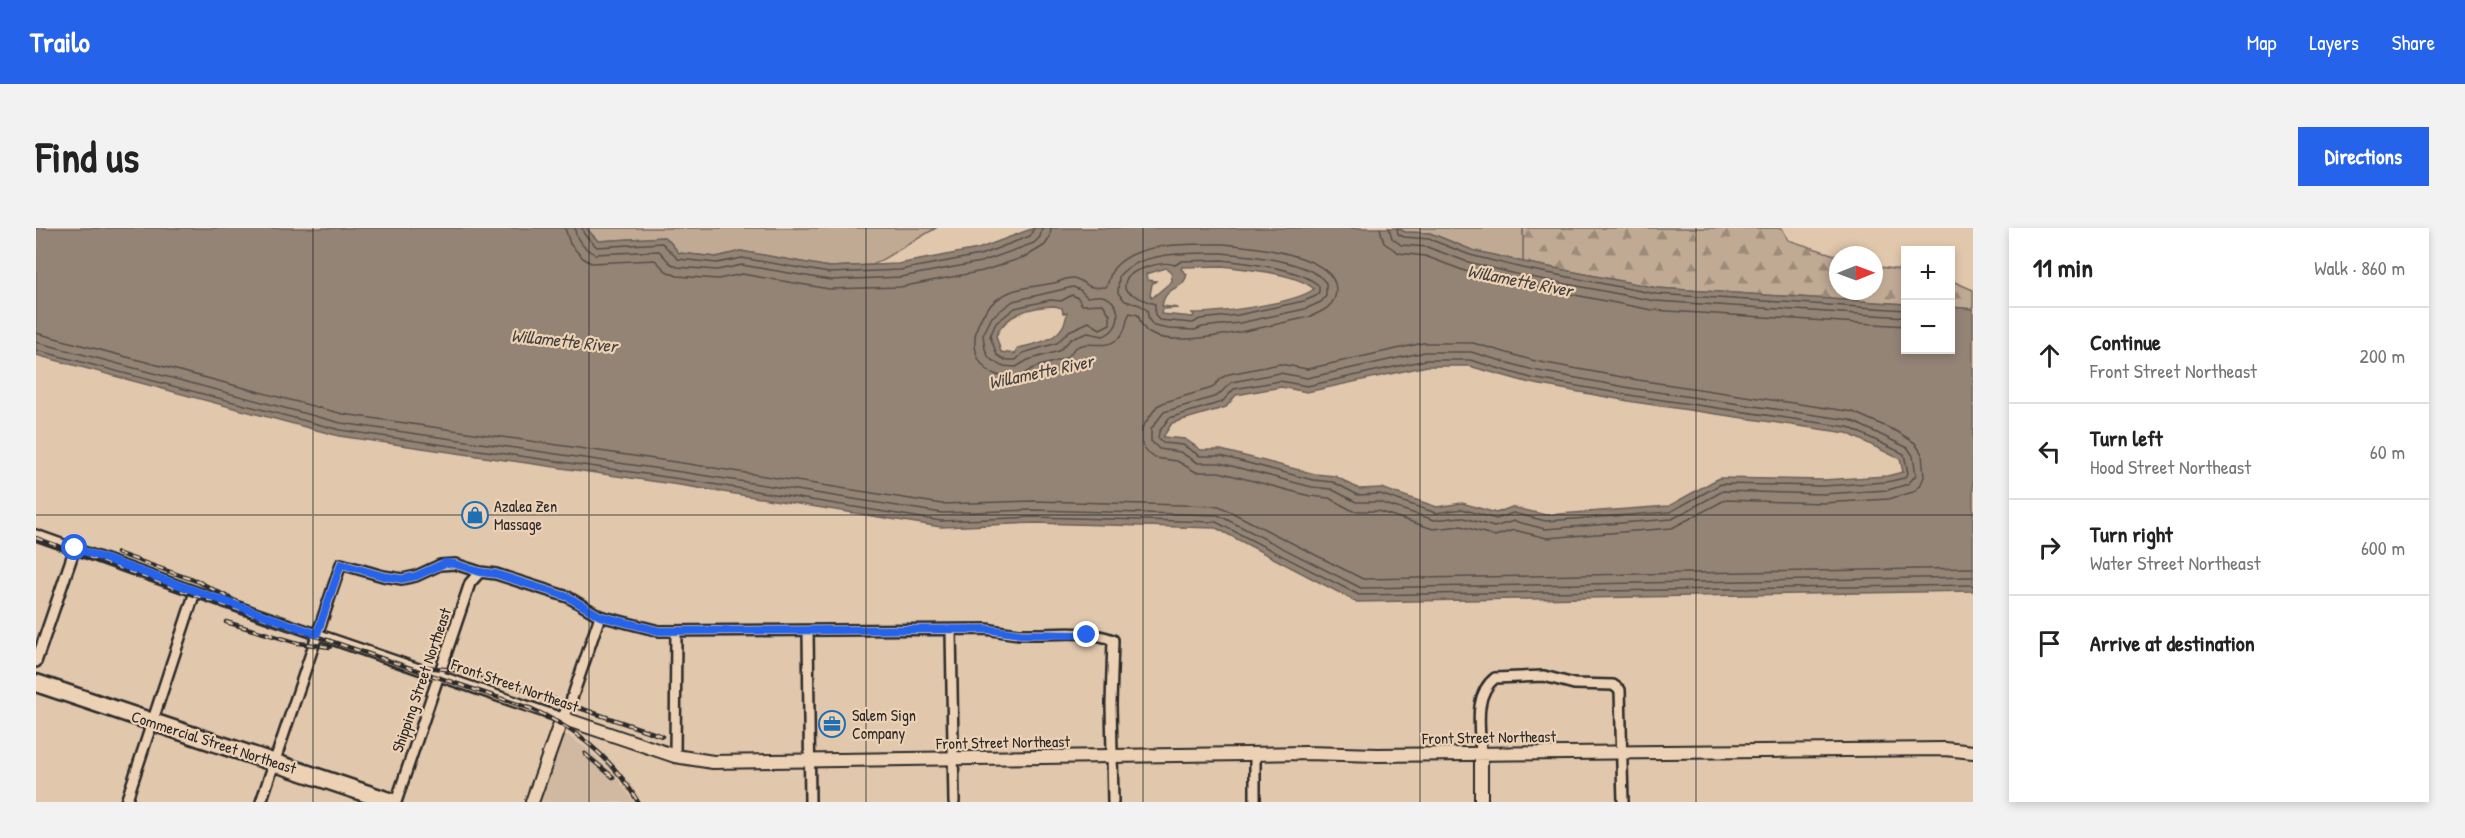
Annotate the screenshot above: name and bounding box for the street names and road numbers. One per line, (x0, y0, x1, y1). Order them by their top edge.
street label: Shipping Street Northeast (386, 604, 456, 755)
street label: Front Street Northeast (447, 653, 582, 717)
street label: Commercial Street Northeast (129, 705, 300, 779)
street label: Front Street Northeast (1421, 725, 1556, 749)
street label: Front Street Northeast (935, 730, 1070, 754)

